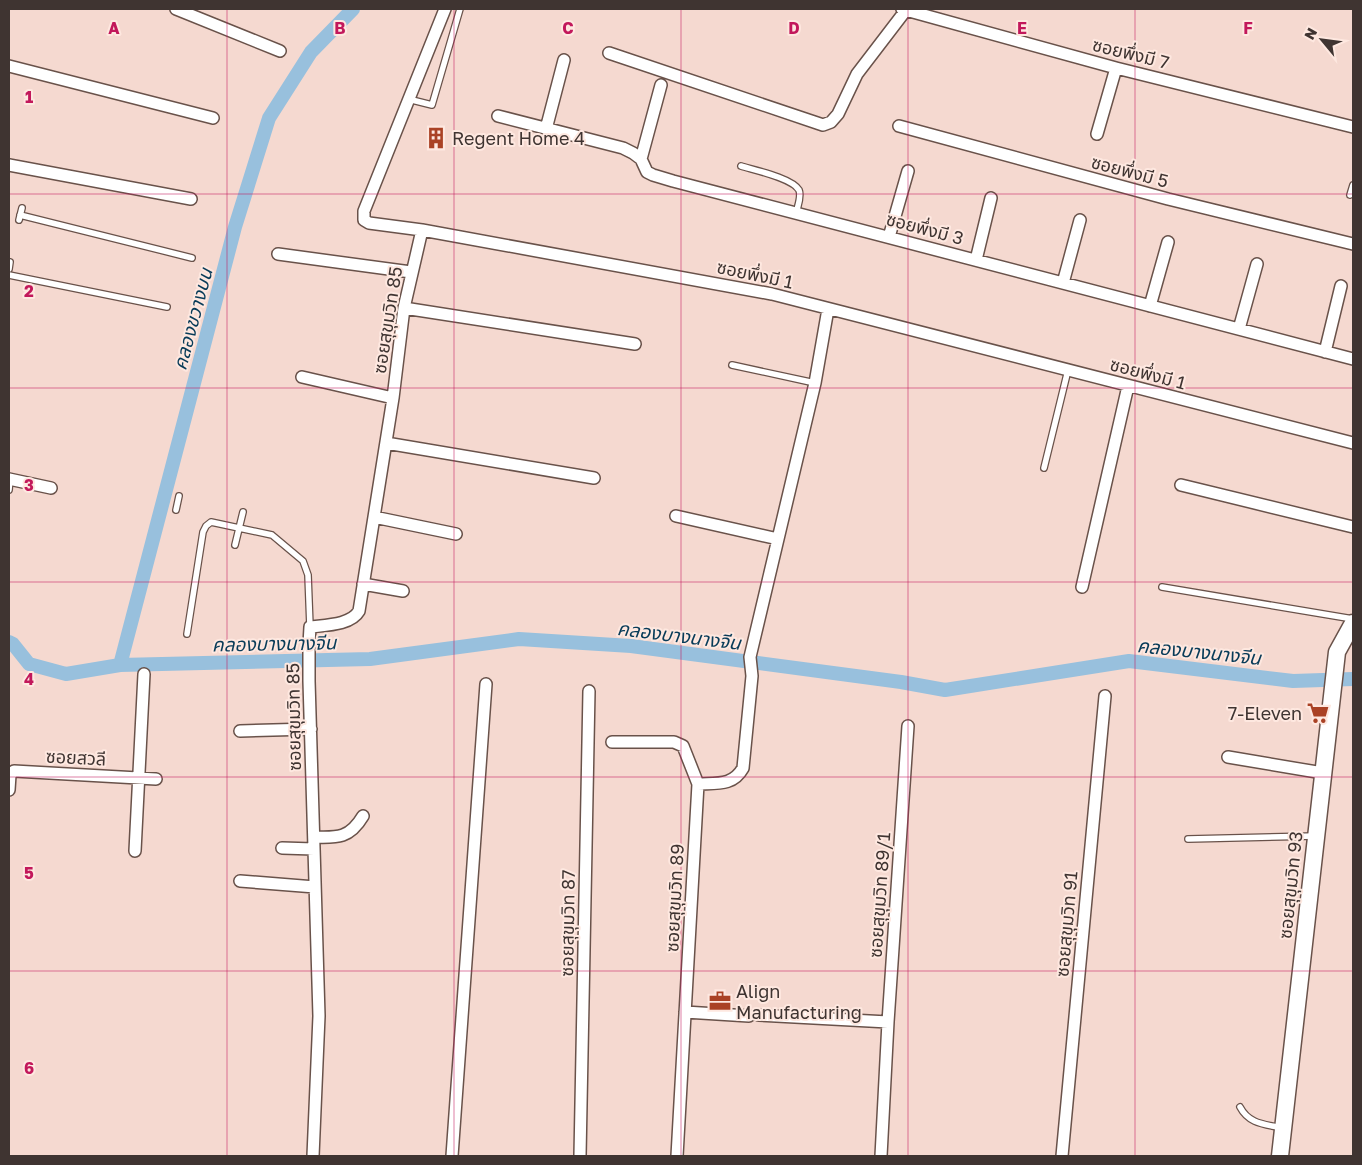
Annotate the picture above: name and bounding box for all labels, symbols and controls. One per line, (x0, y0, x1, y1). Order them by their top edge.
north arrow (1297, 15, 1347, 65)
text: A (108, 18, 120, 38)
text: B (334, 18, 346, 38)
text: C (562, 18, 574, 38)
text: D (788, 18, 800, 38)
text: E (1017, 18, 1027, 38)
text: F (1243, 18, 1253, 38)
text: N (1300, 25, 1320, 42)
street label: ซอยพึ่งมี 7 (1090, 32, 1172, 73)
text: 1 (25, 87, 33, 107)
building icon: Regent Home 4 (423, 125, 449, 151)
place label: Regent Home 4 (452, 127, 585, 149)
street label: ซอยพึ่งมี 5 (1089, 149, 1171, 192)
street label: ซอยพึ่งมี 3 (884, 206, 966, 249)
street label: ซอยพึ่งมี 1 (715, 254, 796, 293)
water label: คลองขวางบน (167, 264, 217, 372)
street label: ซอยสุขุมวิท 85 (368, 265, 407, 375)
text: 2 (24, 281, 34, 301)
street label: ซอยพึ่งมี 1 (1108, 351, 1189, 394)
text: 3 (24, 475, 34, 495)
water label: คลองบางนางจีน (616, 616, 743, 654)
water label: คลองบางนางจีน (212, 630, 338, 656)
water label: คลองบางนางจีน (1136, 633, 1263, 669)
street label: ซอยสุขุมวิท 85 (281, 663, 306, 771)
text: 4 (24, 669, 34, 689)
supermarket icon: 7-Eleven (1305, 700, 1331, 726)
place label: 7-Eleven (1228, 702, 1302, 724)
street label: ซอยสวลี (45, 744, 107, 770)
street label: ซอยสุขุมวิท 93 (1273, 830, 1308, 940)
street label: ซอยสุขุมวิท 89/1 (864, 831, 895, 959)
street label: ซอยสุขุมวิท 89 (660, 843, 689, 953)
text: 5 (24, 863, 34, 883)
street label: ซอยสุขุมวิท 87 (555, 869, 580, 977)
street label: ซอยสุขุมวิท 91 (1050, 870, 1083, 978)
place label: Align Manufacturing (736, 980, 862, 1023)
office icon: Align Manufacturing (707, 988, 733, 1014)
text: 6 (24, 1058, 34, 1078)

